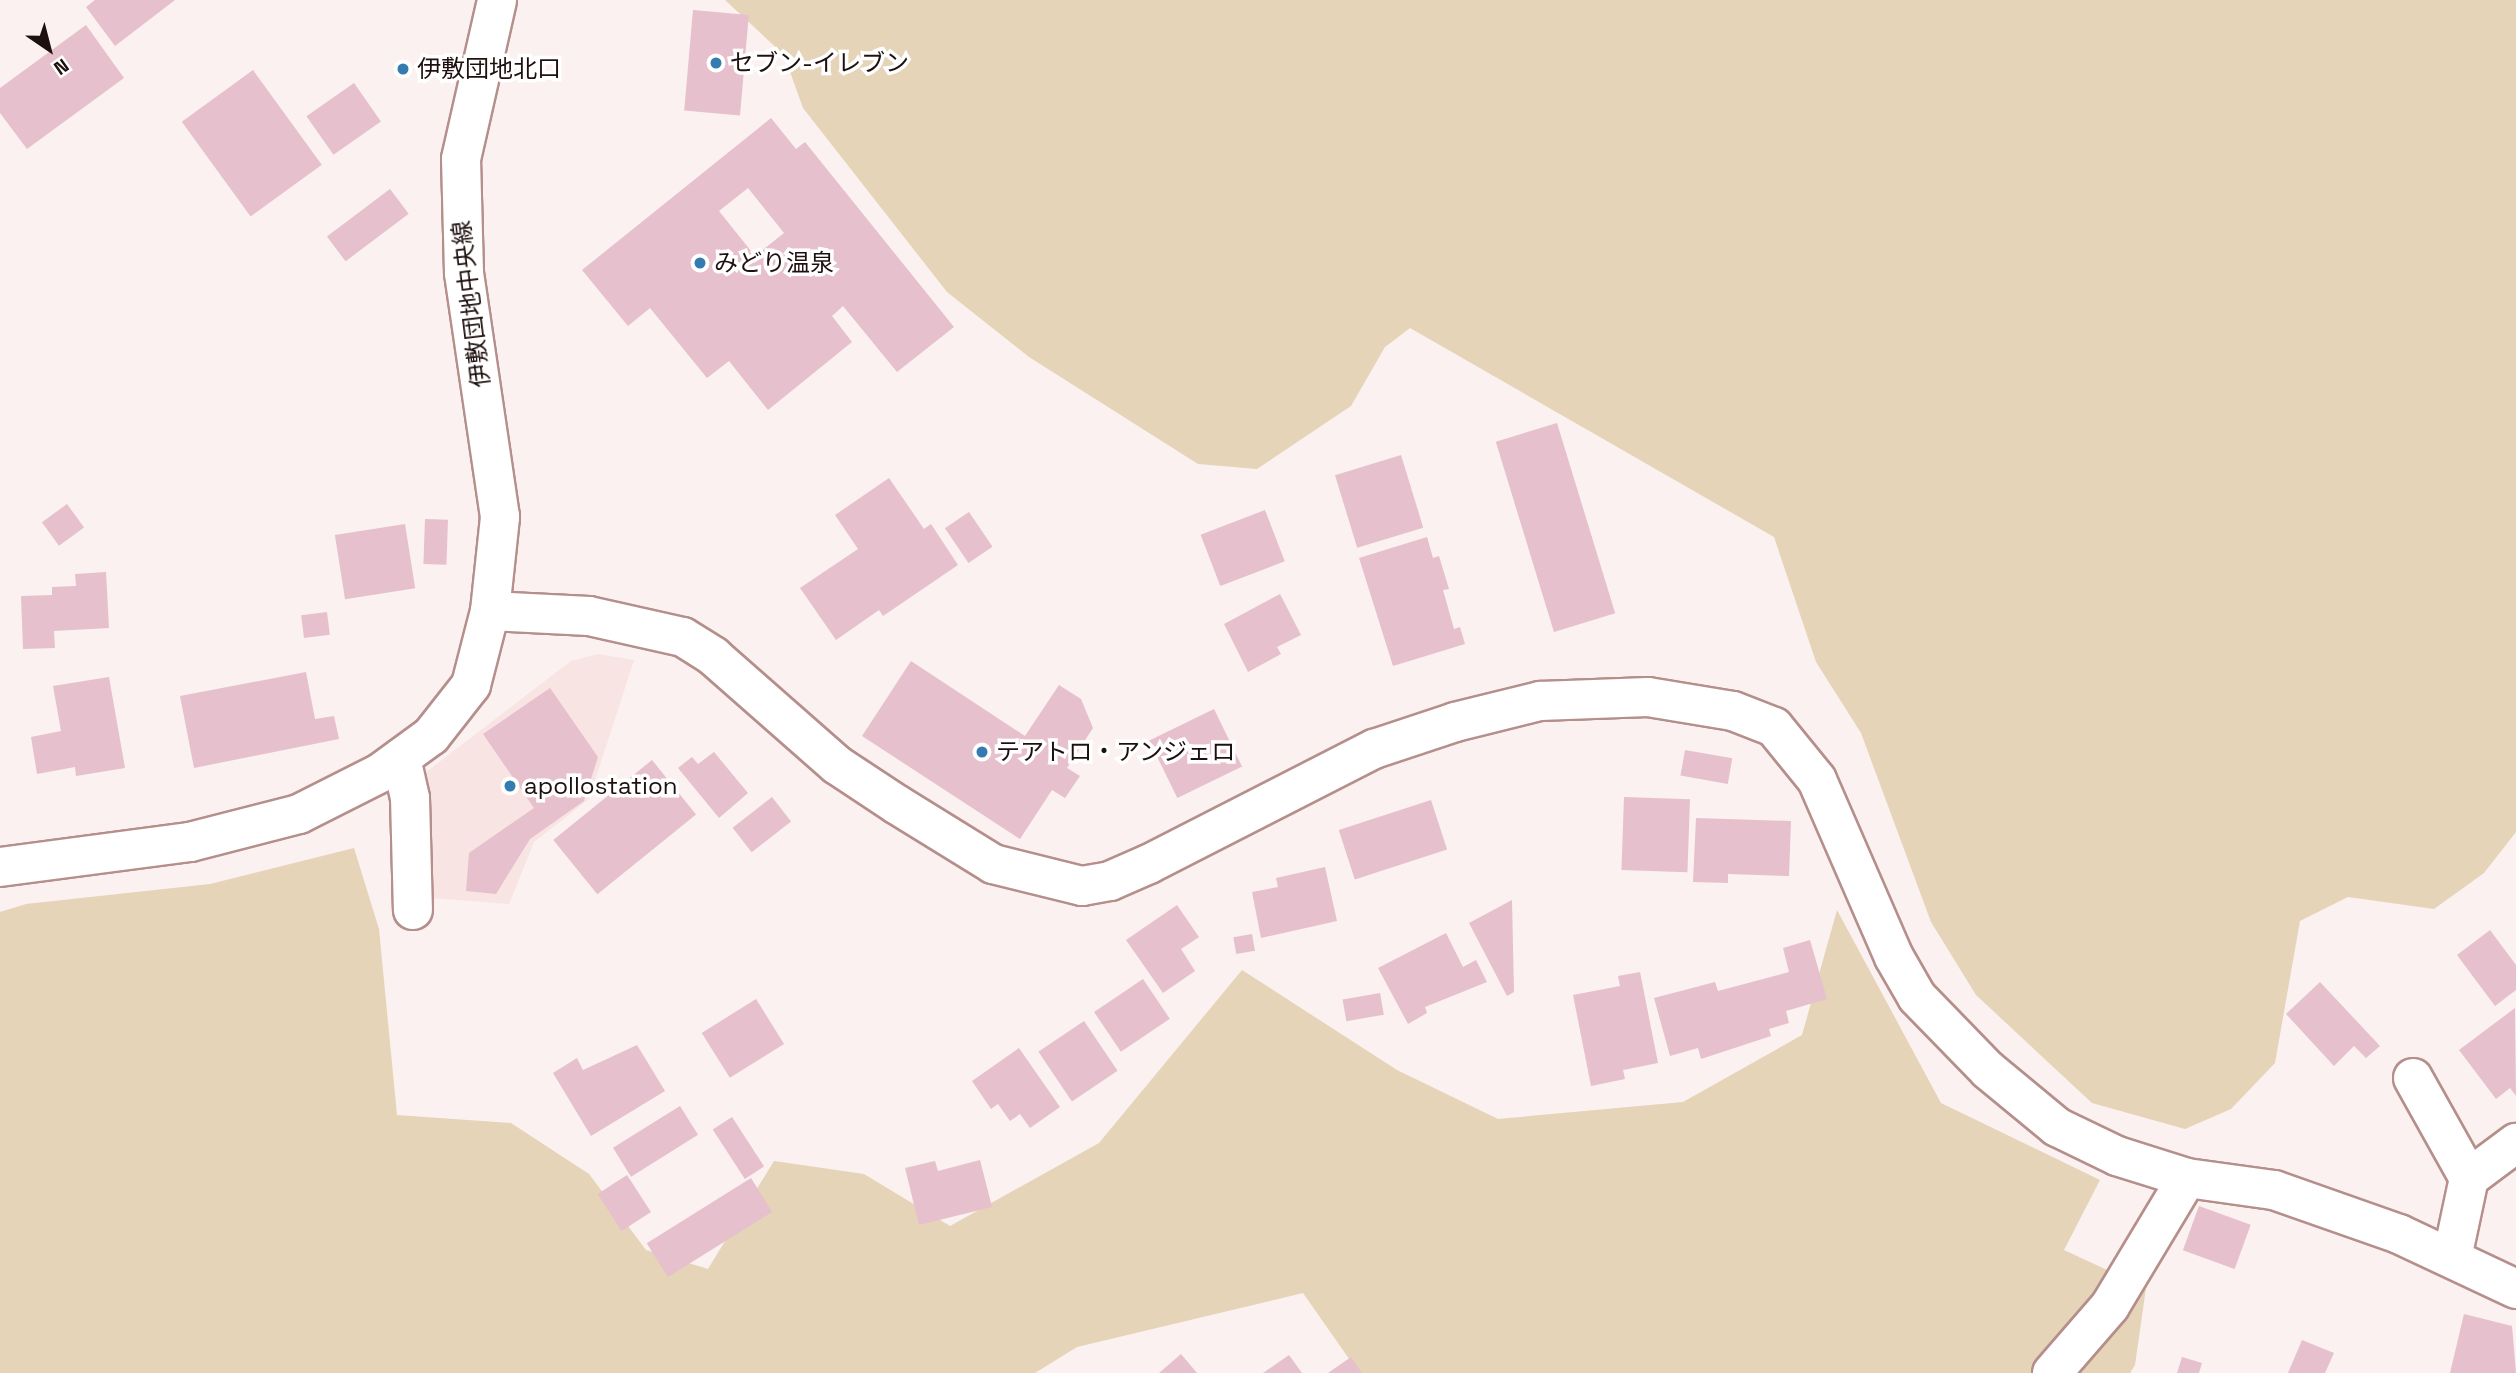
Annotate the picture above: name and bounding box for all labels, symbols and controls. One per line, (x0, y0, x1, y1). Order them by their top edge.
north arrow (14, 14, 84, 84)
place label: セブン-イレブン (730, 49, 909, 77)
text: N (49, 53, 74, 80)
place label: 伊敷団地北口 (417, 55, 561, 83)
marker: セブン-イレブン (708, 55, 724, 71)
marker: 伊敷団地北口 (395, 61, 411, 77)
street label: 伊敷団地中央線 (446, 219, 496, 389)
place label: みどり温泉 (714, 249, 834, 277)
marker: みどり温泉 (692, 255, 708, 271)
place label: テアトロ・アンジェロ (996, 738, 1236, 766)
marker: テアトロ・アンジェロ (974, 744, 990, 760)
place label: apollostation (524, 772, 678, 800)
marker: apollostation (502, 778, 518, 794)

